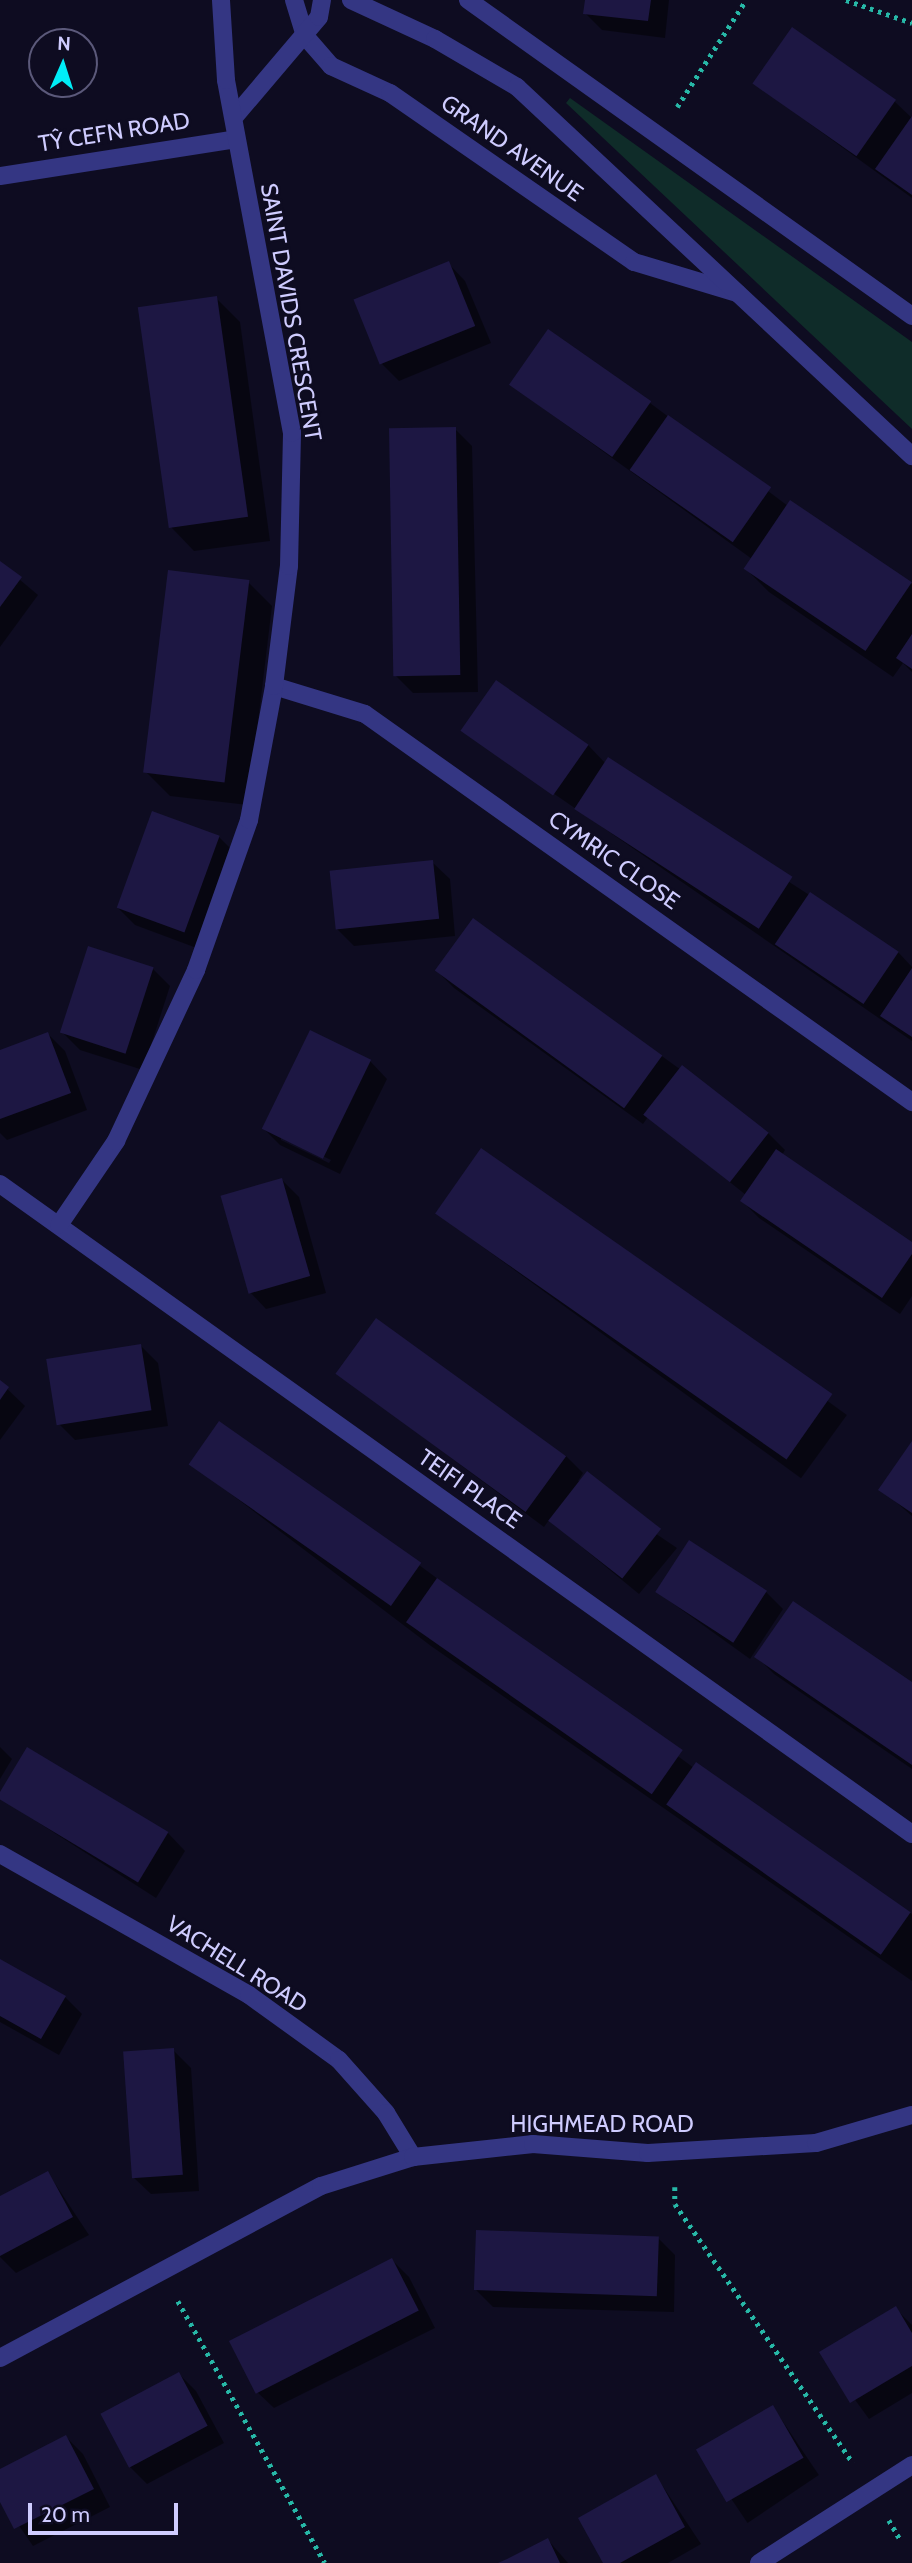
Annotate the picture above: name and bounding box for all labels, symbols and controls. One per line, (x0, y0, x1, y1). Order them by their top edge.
north arrow (28, 28, 98, 98)
text: N (57, 32, 71, 55)
street label: GRAND AVENUE (436, 89, 588, 207)
street label: TŶ CEFN ROAD (36, 106, 192, 158)
street label: SAINT DAVIDS CRESCENT (255, 181, 327, 443)
street label: CYMRIC CLOSE (543, 805, 685, 915)
street label: TEIFI PLACE (413, 1443, 527, 1535)
street label: VACHELL ROAD (162, 1910, 312, 2018)
street label: HIGHMEAD ROAD (510, 2110, 694, 2138)
scale bar (32, 2490, 182, 2534)
text: 20 m (41, 2502, 90, 2527)

